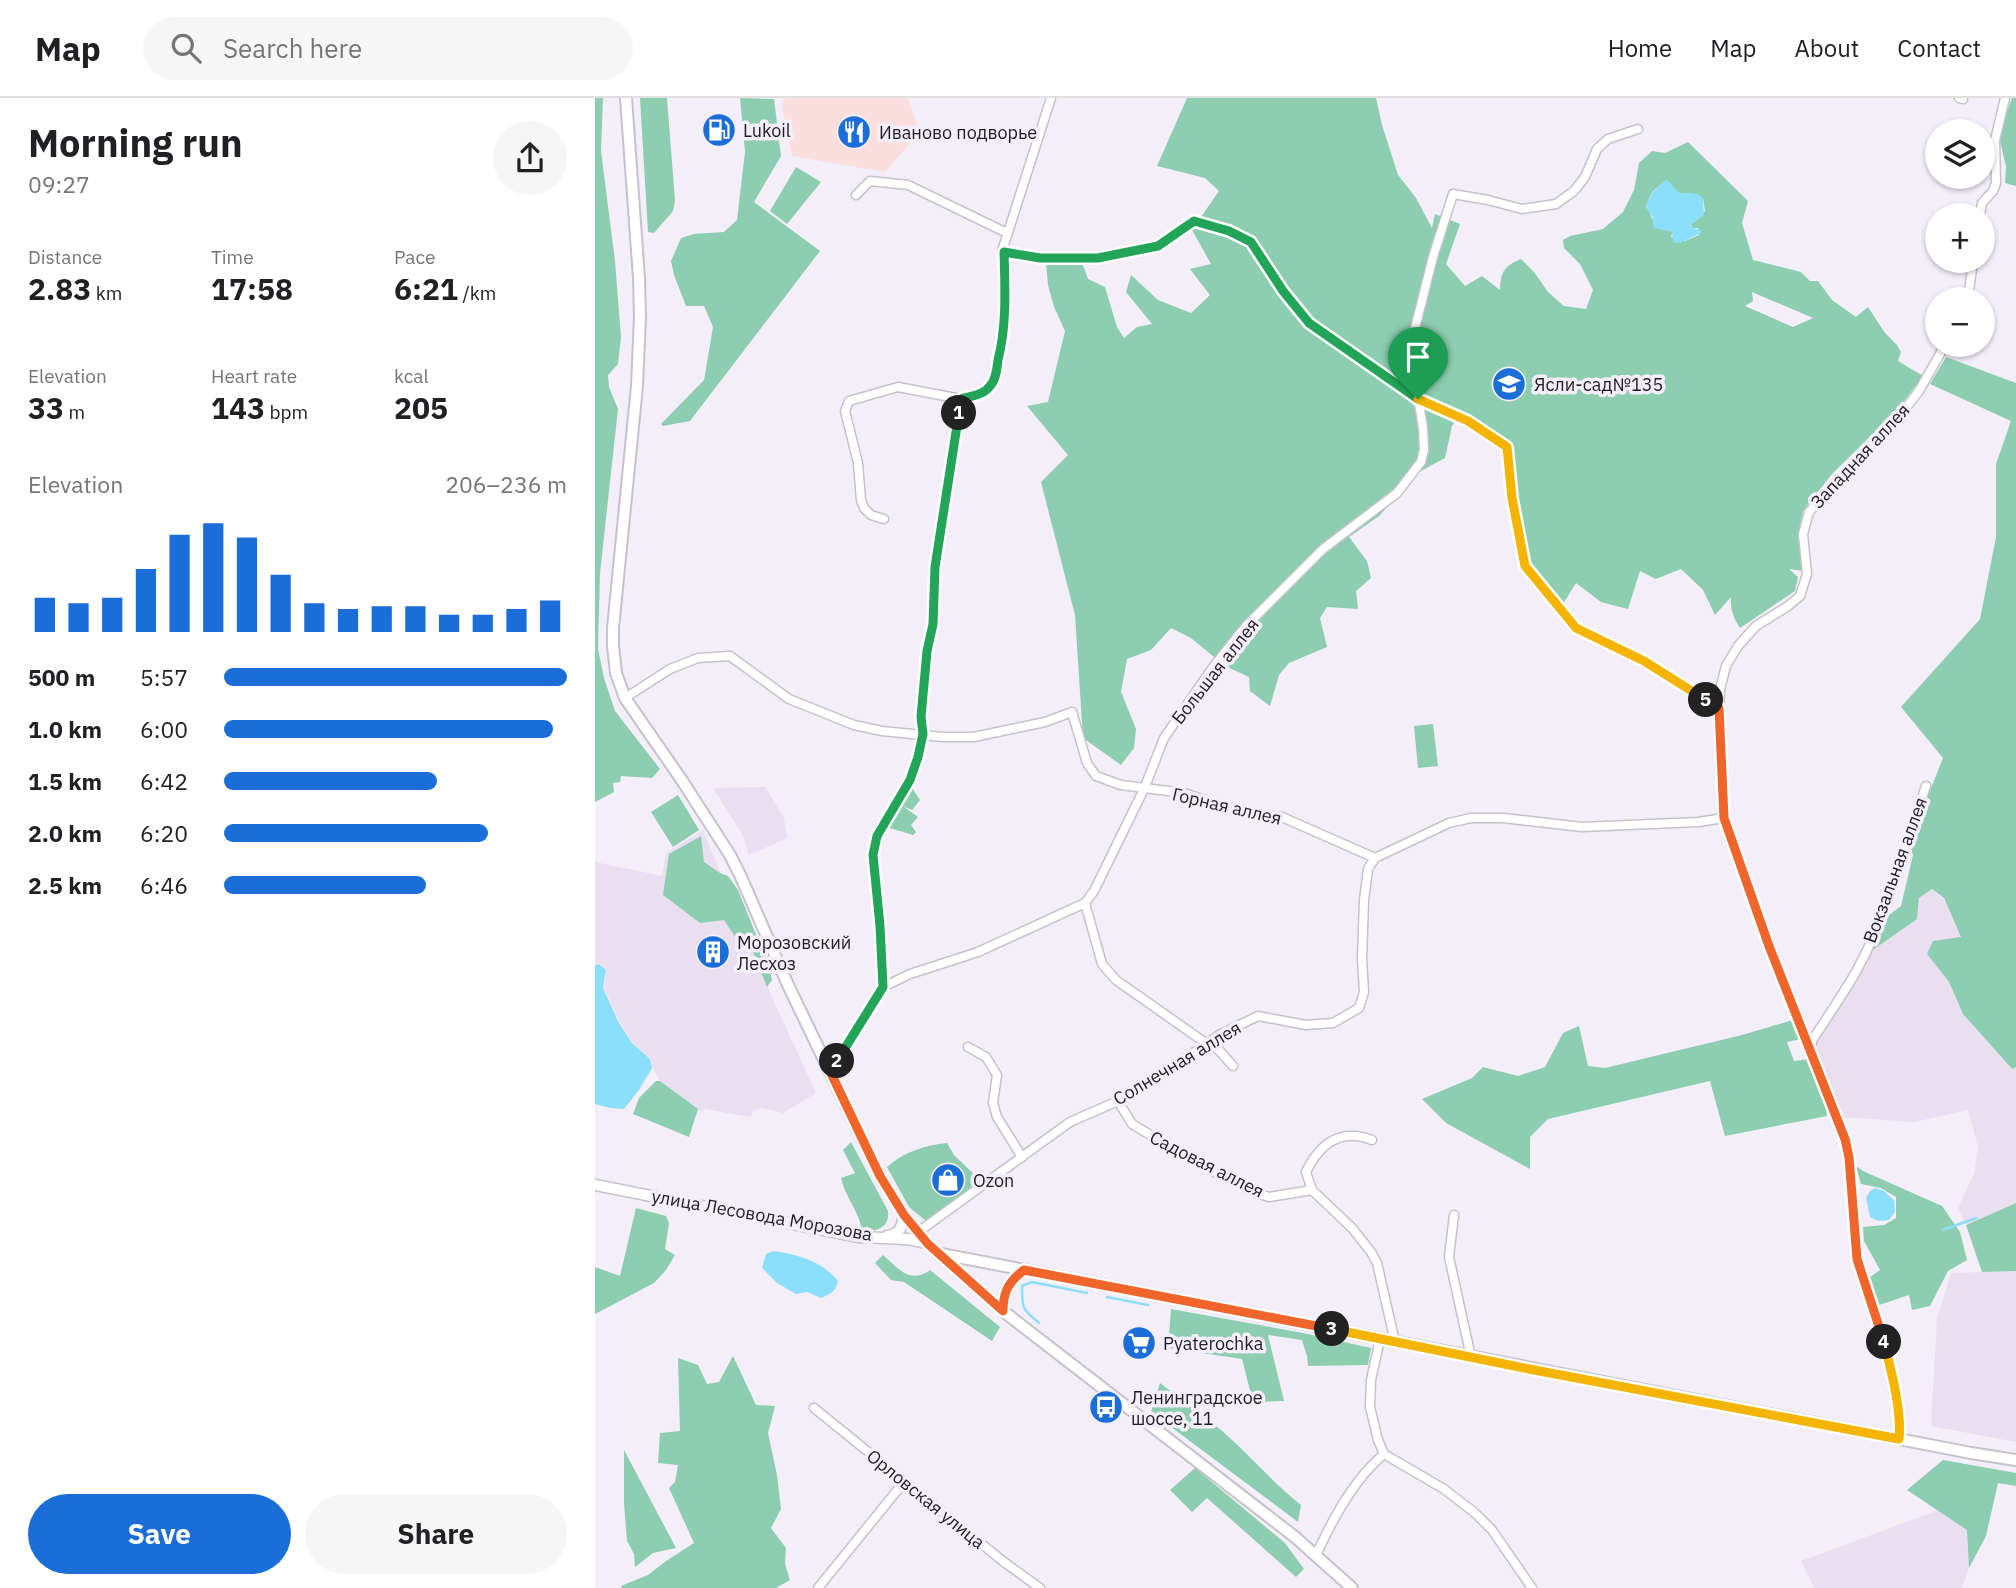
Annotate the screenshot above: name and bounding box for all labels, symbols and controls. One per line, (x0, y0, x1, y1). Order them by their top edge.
search box (143, 17, 633, 80)
text: Map (35, 27, 101, 70)
icon: search (167, 29, 205, 67)
text: Search here (223, 31, 362, 65)
text: Home (1608, 32, 1672, 64)
text: Map (1710, 32, 1756, 64)
text: About (1794, 32, 1859, 64)
text: Contact (1897, 32, 1981, 64)
fuel station icon: Lukoil (700, 111, 738, 149)
restaurant icon: Иваново подворье (835, 113, 873, 151)
text: Morning run (28, 118, 243, 167)
place label: Lukoil (743, 119, 791, 142)
map controls (1925, 119, 1995, 357)
button: layers (1925, 119, 1995, 189)
button: share (493, 121, 567, 195)
place label: Иваново подворье (879, 121, 1037, 144)
text: 09:27 (28, 169, 90, 199)
button: + (1925, 203, 1995, 273)
text: Distance (28, 245, 102, 269)
text: Time (211, 245, 254, 269)
text: Pace (394, 245, 435, 269)
text: 2.83 (28, 269, 91, 308)
text: 17:58 (211, 269, 293, 308)
text: 6:21 (394, 269, 458, 308)
text: km (91, 281, 122, 305)
text: /km (458, 281, 496, 305)
button: − (1925, 287, 1995, 357)
pin (1388, 327, 1448, 399)
icon: arrive (1399, 338, 1437, 376)
text: Elevation (28, 364, 107, 388)
text: Heart rate (211, 364, 297, 388)
text: kcal (394, 364, 429, 388)
school or university icon: Ясли-сад№135 (1490, 365, 1528, 403)
place label: Ясли-сад№135 (1534, 373, 1663, 396)
text: 33 (28, 388, 64, 427)
text: 143 (211, 388, 265, 427)
text: 205 (394, 388, 448, 427)
pin: 1 (941, 396, 977, 430)
street label: Западная аллея (1806, 399, 1914, 513)
text: m (64, 400, 85, 424)
text: bpm (265, 400, 308, 424)
text: 1 (953, 400, 964, 424)
text: Elevation (28, 469, 123, 499)
text: 206–236 m (445, 469, 567, 499)
street label: Большая аллея (1166, 613, 1264, 729)
text: 500 m (28, 662, 95, 692)
text: 5:57 (140, 662, 188, 692)
pin: 5 (1689, 682, 1723, 718)
text: 5 (1700, 687, 1711, 711)
text: 1.0 km (28, 714, 102, 744)
text: 6:00 (140, 714, 188, 744)
text: 1.5 km (28, 766, 102, 796)
text: 6:42 (140, 766, 188, 796)
street label: Горная аллея (1170, 782, 1284, 830)
street label: Вокзальная аллея (1858, 794, 1932, 946)
text: 2.0 km (28, 818, 102, 848)
text: 6:20 (140, 818, 188, 848)
text: 2.5 km (28, 870, 102, 900)
text: 6:46 (140, 870, 188, 900)
place label: Морозовский Лесхоз (737, 931, 851, 975)
building icon: Морозовский Лесхоз (694, 933, 732, 971)
street label: Солнечная аллея (1109, 1016, 1245, 1110)
pin: 2 (819, 1044, 855, 1079)
text: 2 (831, 1048, 842, 1072)
street label: Садовая аллея (1146, 1125, 1268, 1203)
shop icon: Ozon (929, 1161, 967, 1199)
place label: Ozon (973, 1169, 1014, 1192)
street label: улица Лесовода Морозова (650, 1184, 875, 1246)
pin: 3 (1315, 1312, 1349, 1346)
text: 3 (1326, 1316, 1337, 1340)
supermarket icon: Pyaterochka (1120, 1324, 1158, 1362)
pin: 4 (1867, 1324, 1901, 1360)
text: 4 (1878, 1329, 1889, 1353)
place label: Pyaterochka (1163, 1332, 1264, 1355)
place label: Ленинградское шоссе, 11 (1131, 1386, 1263, 1430)
bus stop icon: Ленинградское шоссе, 11 (1087, 1388, 1125, 1426)
street label: Орловская улица (862, 1444, 990, 1554)
button: Save (28, 1494, 291, 1574)
button: Share (305, 1494, 567, 1574)

